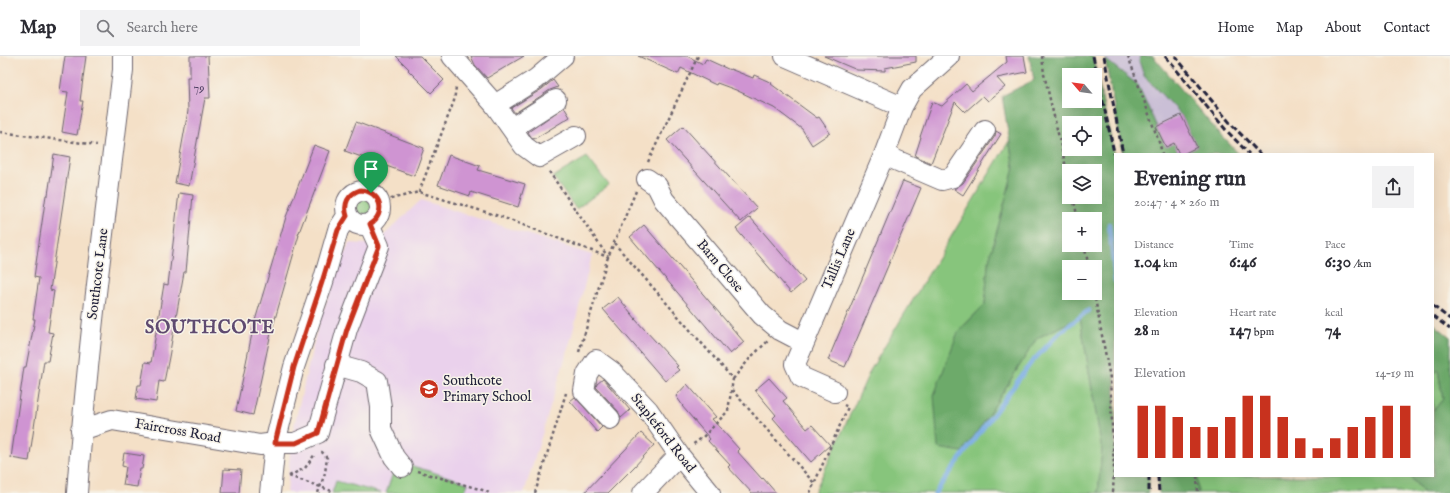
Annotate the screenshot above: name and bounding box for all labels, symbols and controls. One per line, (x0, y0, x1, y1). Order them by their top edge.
search box (80, 10, 360, 46)
text: Map (20, 16, 56, 40)
icon: search (94, 17, 116, 39)
text: Search here (126, 18, 198, 37)
text: Home (1218, 19, 1254, 37)
text: Map (1276, 19, 1303, 37)
text: About (1325, 19, 1361, 37)
text: Contact (1383, 19, 1430, 37)
north arrow (1062, 68, 1102, 108)
map controls (1062, 68, 1102, 300)
house number: 79 (194, 81, 204, 96)
button: locate (1062, 116, 1102, 156)
pin (354, 152, 388, 193)
icon: arrive (360, 158, 382, 180)
button: layers (1062, 164, 1102, 204)
text: Evening run (1134, 165, 1246, 193)
button: share (1372, 166, 1414, 208)
text: 20:47 · 4 × 260 m (1134, 194, 1220, 211)
button: + (1062, 212, 1102, 252)
street label: Tallis Lane (818, 225, 860, 292)
street label: Southcote Lane (83, 227, 113, 321)
street label: Barn Close (693, 236, 748, 297)
text: Distance (1134, 238, 1174, 252)
text: Time (1229, 238, 1254, 252)
text: Pace (1325, 238, 1345, 252)
text: 1.04 (1134, 252, 1161, 273)
text: 6:46 (1229, 252, 1257, 273)
text: 6:30 (1325, 252, 1351, 273)
text: km (1161, 257, 1177, 271)
text: /km (1351, 257, 1372, 271)
button: − (1062, 260, 1102, 300)
text: Elevation (1134, 306, 1178, 320)
text: Heart rate (1229, 306, 1276, 320)
text: kcal (1325, 306, 1343, 320)
district label: SOUTHCOTE (145, 317, 275, 340)
text: 28 (1134, 320, 1149, 341)
text: 147 (1229, 320, 1251, 341)
text: 74 (1325, 320, 1341, 341)
text: m (1149, 325, 1160, 339)
text: bpm (1251, 325, 1274, 339)
text: Elevation (1134, 365, 1186, 382)
text: 14–19 m (1375, 365, 1414, 382)
place label: Southcote Primary School (443, 372, 532, 406)
school or university icon: Southcote Primary School (418, 378, 440, 400)
street label: Stapleford Road (626, 390, 700, 477)
street label: Faircross Road (134, 415, 223, 447)

